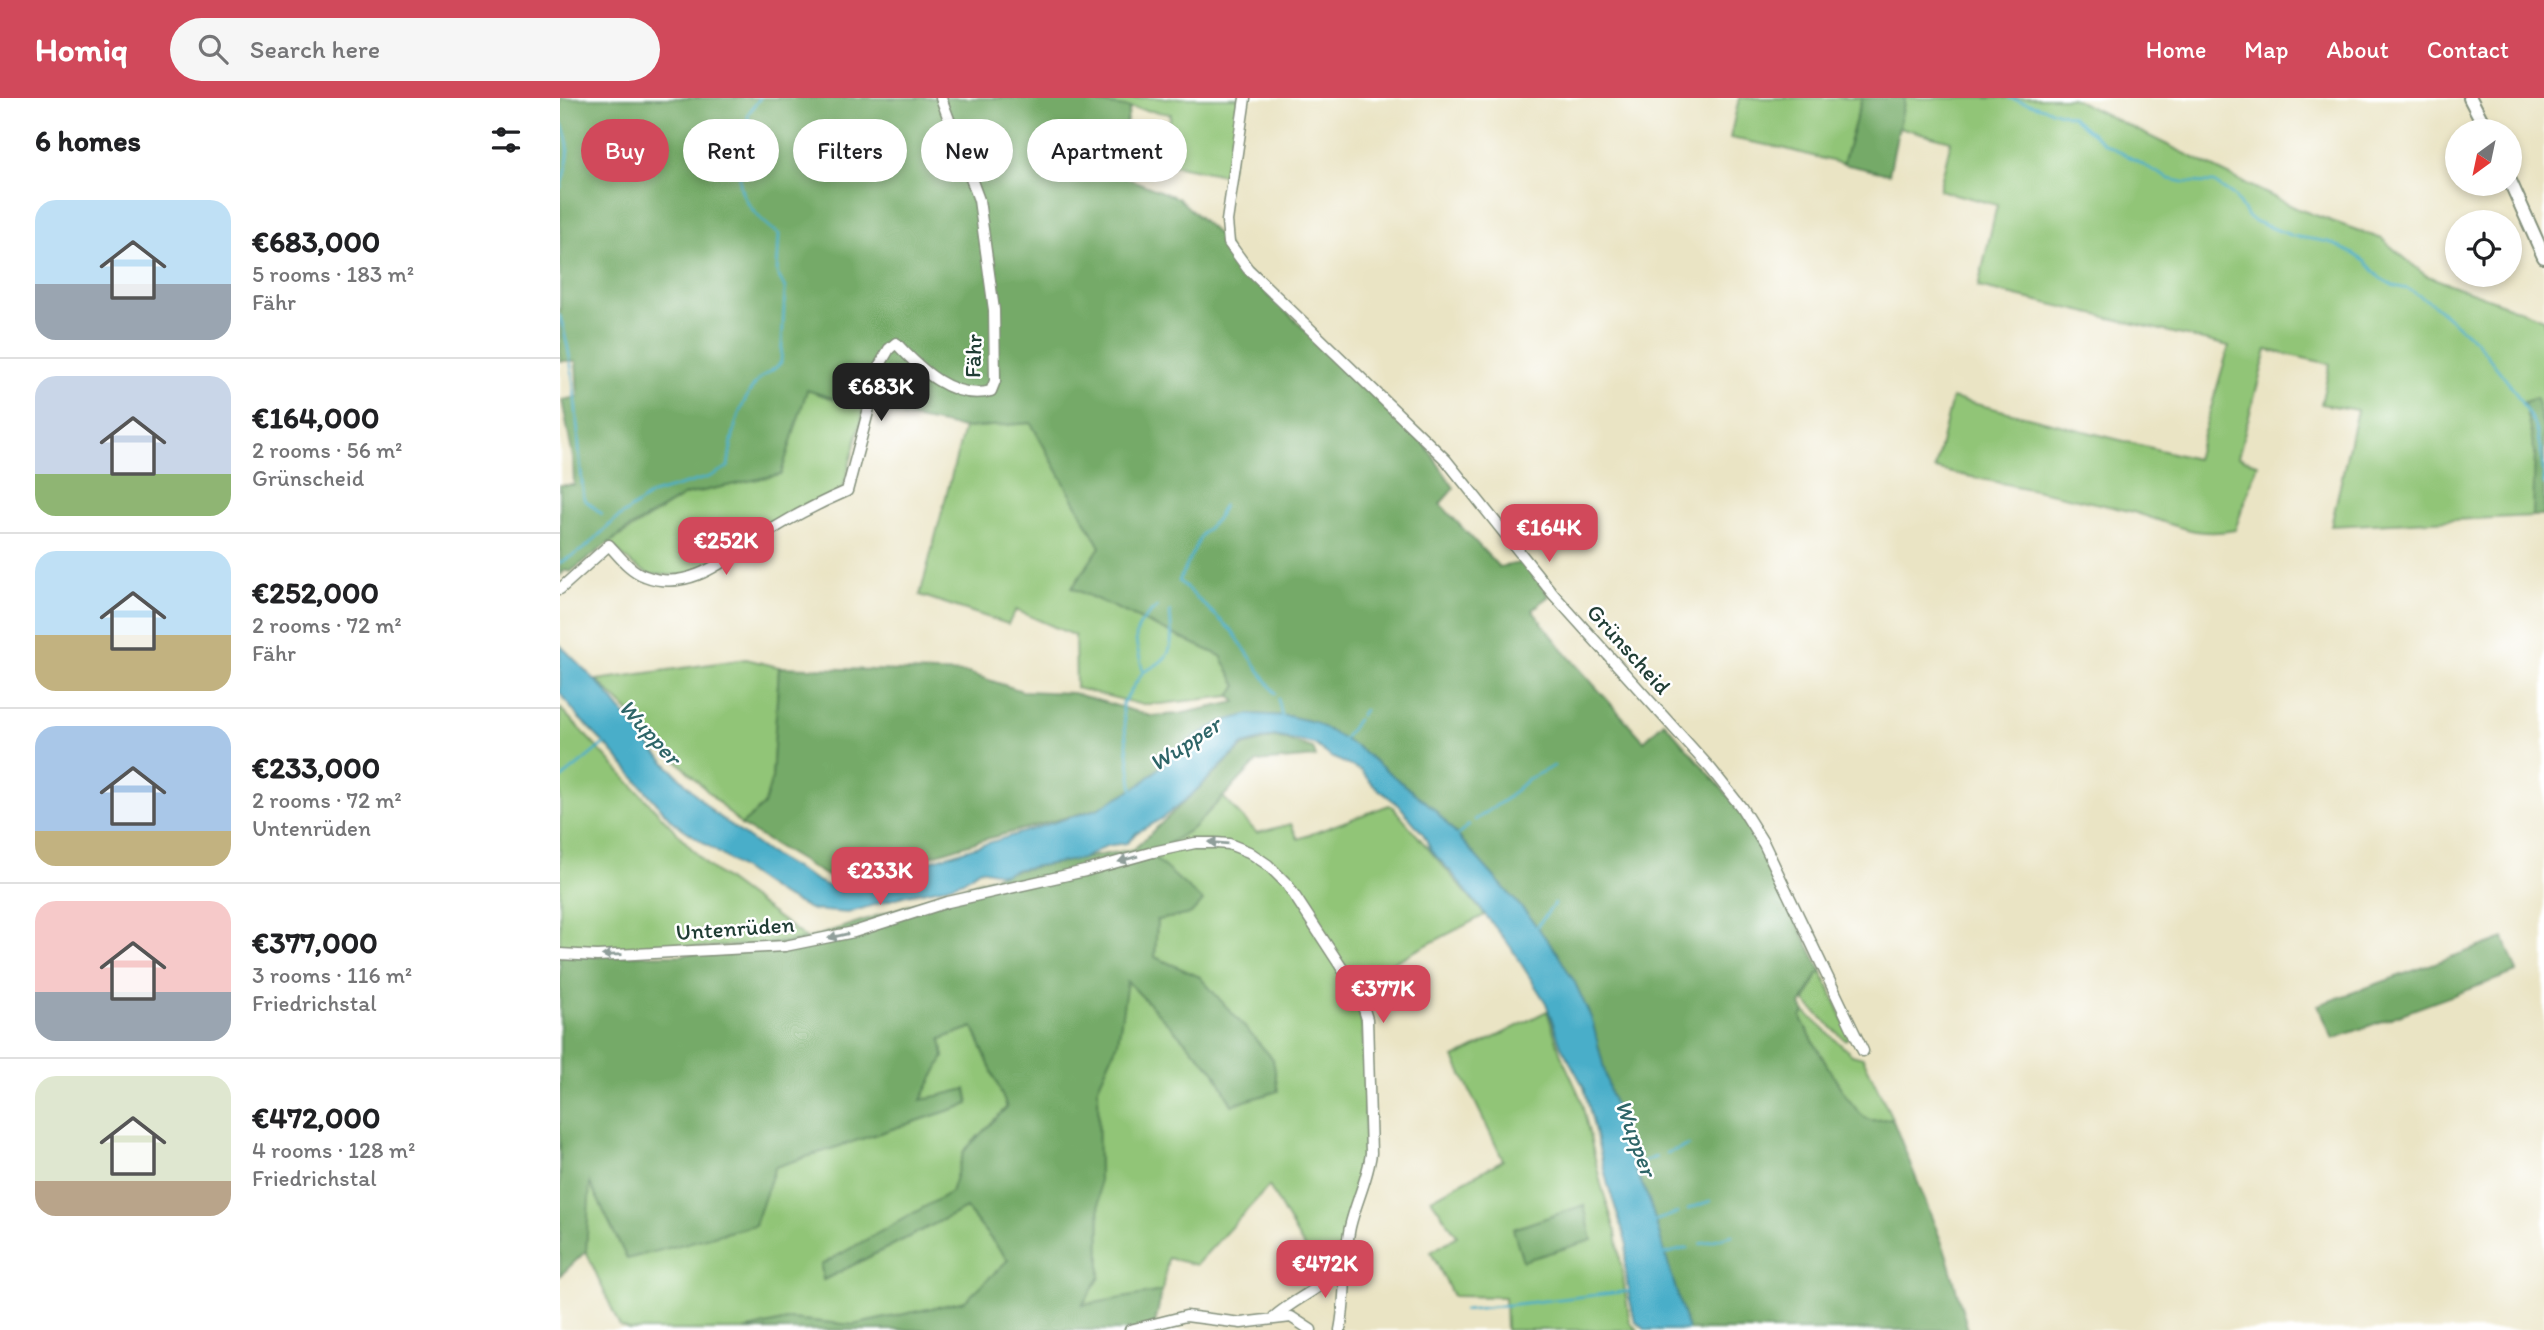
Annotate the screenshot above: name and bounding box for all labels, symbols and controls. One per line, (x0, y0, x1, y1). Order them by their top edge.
search box (170, 18, 660, 81)
text: Homiq (35, 30, 128, 69)
icon: search (194, 30, 232, 68)
text: Search here (250, 33, 380, 65)
text: Home (2146, 35, 2206, 64)
text: Map (2244, 35, 2288, 64)
text: About (2326, 35, 2389, 64)
text: Contact (2427, 35, 2509, 64)
chip: Buy (581, 119, 669, 182)
chip: Rent (683, 119, 779, 182)
chip: Filters (793, 119, 907, 182)
chip: New (921, 119, 1013, 182)
chip: Apartment (1027, 119, 1187, 182)
north arrow (2445, 119, 2522, 196)
map controls (2445, 119, 2522, 287)
icon: filters (487, 121, 525, 159)
text: 6 homes (35, 122, 141, 159)
button: locate (2445, 210, 2522, 287)
text: €683,000 (252, 223, 380, 260)
icon: home (91, 228, 175, 312)
text: 5 rooms · 183 m² (252, 260, 414, 288)
text: Fähr (252, 288, 296, 316)
street label: Fähr (958, 333, 988, 378)
pin: €683K (832, 364, 930, 423)
text: €683K (848, 372, 914, 400)
text: €164,000 (252, 399, 380, 436)
icon: home (91, 404, 175, 488)
text: 2 rooms · 56 m² (252, 436, 403, 464)
text: Grünscheid (252, 464, 364, 492)
pin: €164K (1500, 504, 1598, 564)
text: €164K (1517, 513, 1581, 541)
pin: €252K (677, 518, 775, 577)
text: €252K (694, 526, 758, 554)
text: €252,000 (252, 574, 379, 611)
icon: home (91, 579, 175, 663)
street label: Grünscheid (1581, 598, 1677, 700)
text: 2 rooms · 72 m² (252, 611, 402, 639)
text: Fähr (252, 639, 296, 667)
water label: Wupper (613, 693, 689, 773)
water label: Wupper (1144, 708, 1228, 777)
text: €233,000 (252, 749, 380, 786)
icon: home (91, 754, 175, 838)
text: 2 rooms · 72 m² (252, 786, 402, 814)
text: Untenrüden (252, 814, 371, 842)
one-way arrow (1206, 837, 1228, 848)
pin: €233K (831, 848, 929, 907)
one-way arrow (1118, 854, 1139, 864)
text: €233K (848, 856, 913, 884)
street label: Untenrüden (675, 910, 795, 946)
text: €377,000 (252, 924, 378, 961)
icon: home (91, 929, 175, 1013)
one-way arrow (827, 930, 849, 941)
one-way arrow (600, 950, 622, 961)
text: 3 rooms · 116 m² (252, 961, 412, 989)
pin: €377K (1334, 965, 1432, 1025)
text: €377K (1351, 974, 1415, 1002)
text: Friedrichstal (252, 989, 377, 1017)
water label: Wupper (1609, 1096, 1664, 1182)
text: €472,000 (252, 1099, 380, 1136)
icon: home (91, 1104, 175, 1188)
text: 4 rooms · 128 m² (252, 1136, 415, 1164)
text: Friedrichstal (252, 1164, 377, 1192)
pin: €472K (1276, 1240, 1374, 1300)
text: €472K (1292, 1249, 1358, 1277)

